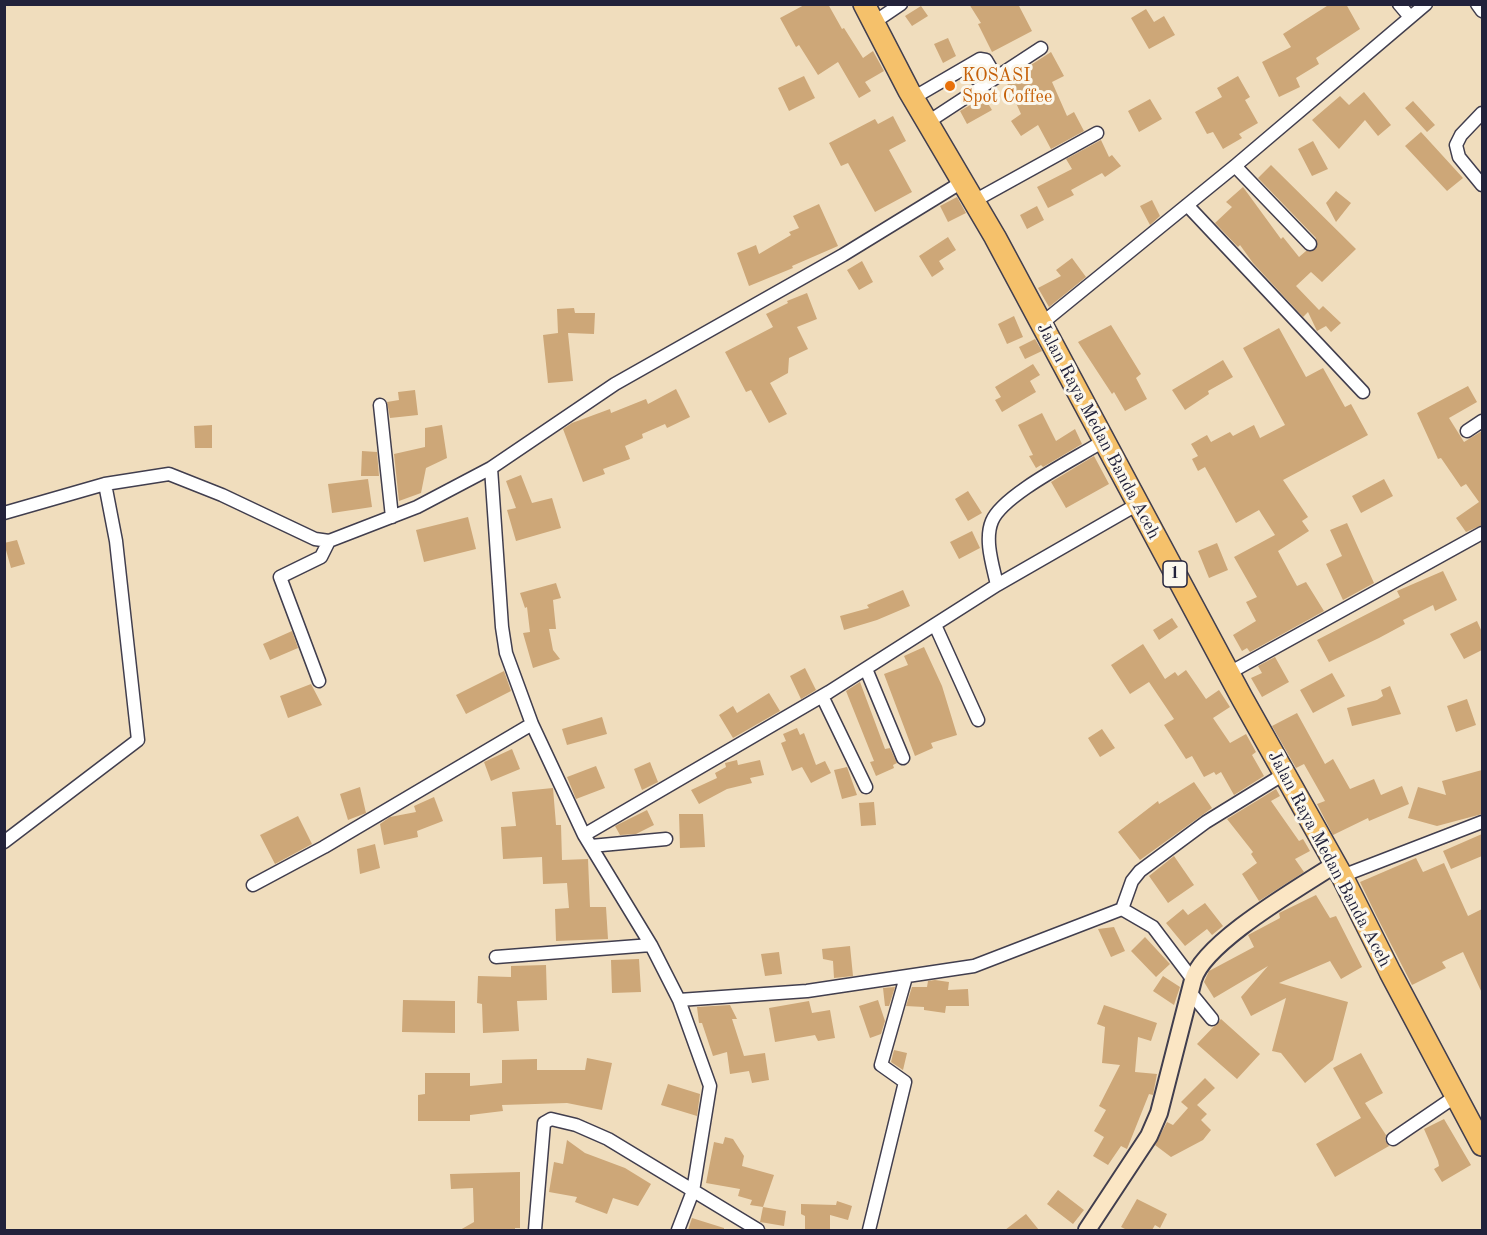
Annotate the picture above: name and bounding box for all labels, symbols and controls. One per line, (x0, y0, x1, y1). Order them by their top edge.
place label: KOSASI Spot Coffee (962, 65, 1052, 107)
marker: KOSASI Spot Coffee (943, 79, 957, 93)
street label: Jalan Raya Medan Banda Aceh (1032, 319, 1164, 543)
road number: 1 (1163, 561, 1187, 587)
street label: Jalan Raya Medan Banda Aceh (1263, 747, 1395, 971)

